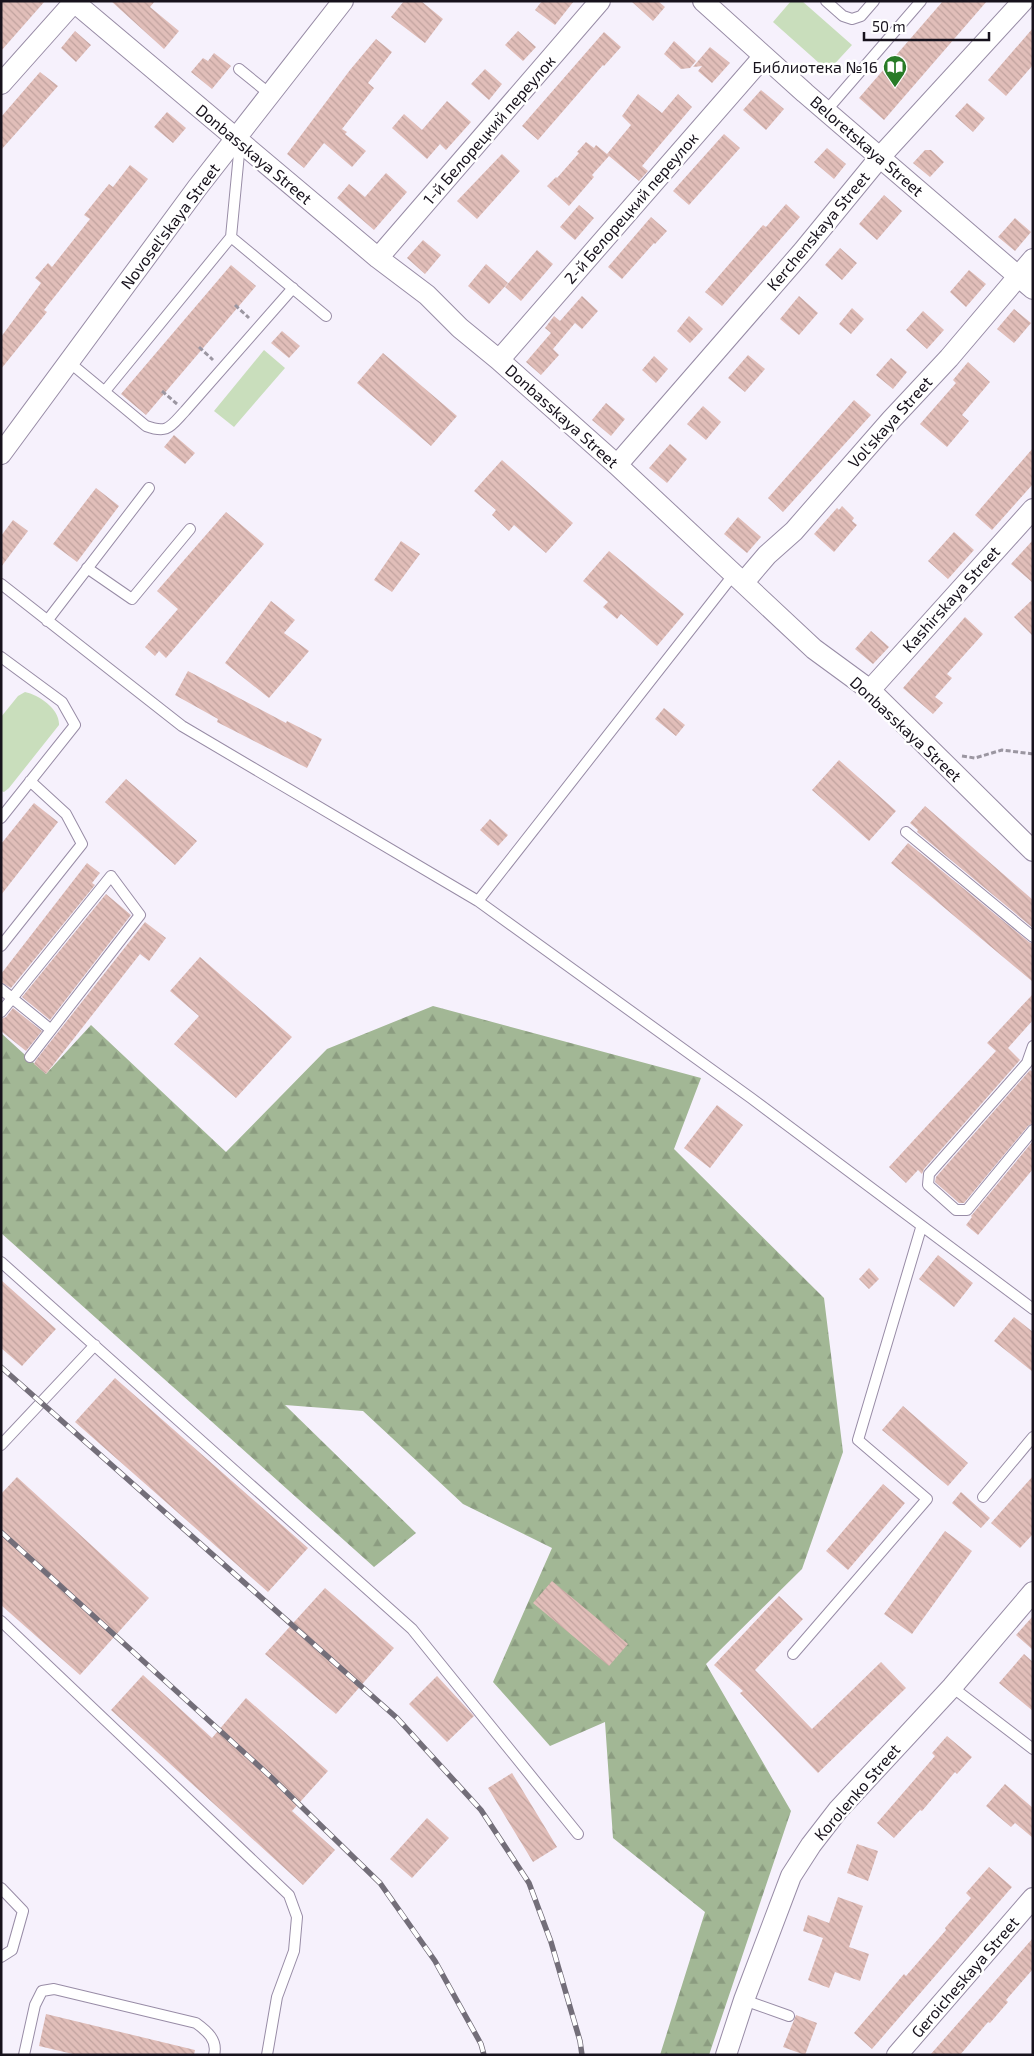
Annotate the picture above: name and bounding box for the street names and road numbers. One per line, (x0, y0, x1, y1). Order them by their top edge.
street label: 1-й Белорецкий переулок (419, 51, 560, 209)
street label: Beloretskaya Street (807, 91, 928, 200)
street label: Donbasskaya Street (193, 100, 316, 208)
street label: 2-й Белорецкий переулок (560, 128, 703, 288)
street label: Novosel'skaya Street (116, 159, 223, 292)
street label: Kerchenskaya Street (762, 167, 873, 294)
street label: Donbasskaya Street (502, 360, 623, 471)
street label: Vol'skaya Street (844, 372, 936, 471)
street label: Kashirskaya Street (898, 542, 1003, 656)
street label: Donbasskaya Street (847, 672, 966, 785)
street label: Korolenko Street (810, 1740, 904, 1844)
street label: Geroicheskaya Street (907, 1912, 1022, 2041)

